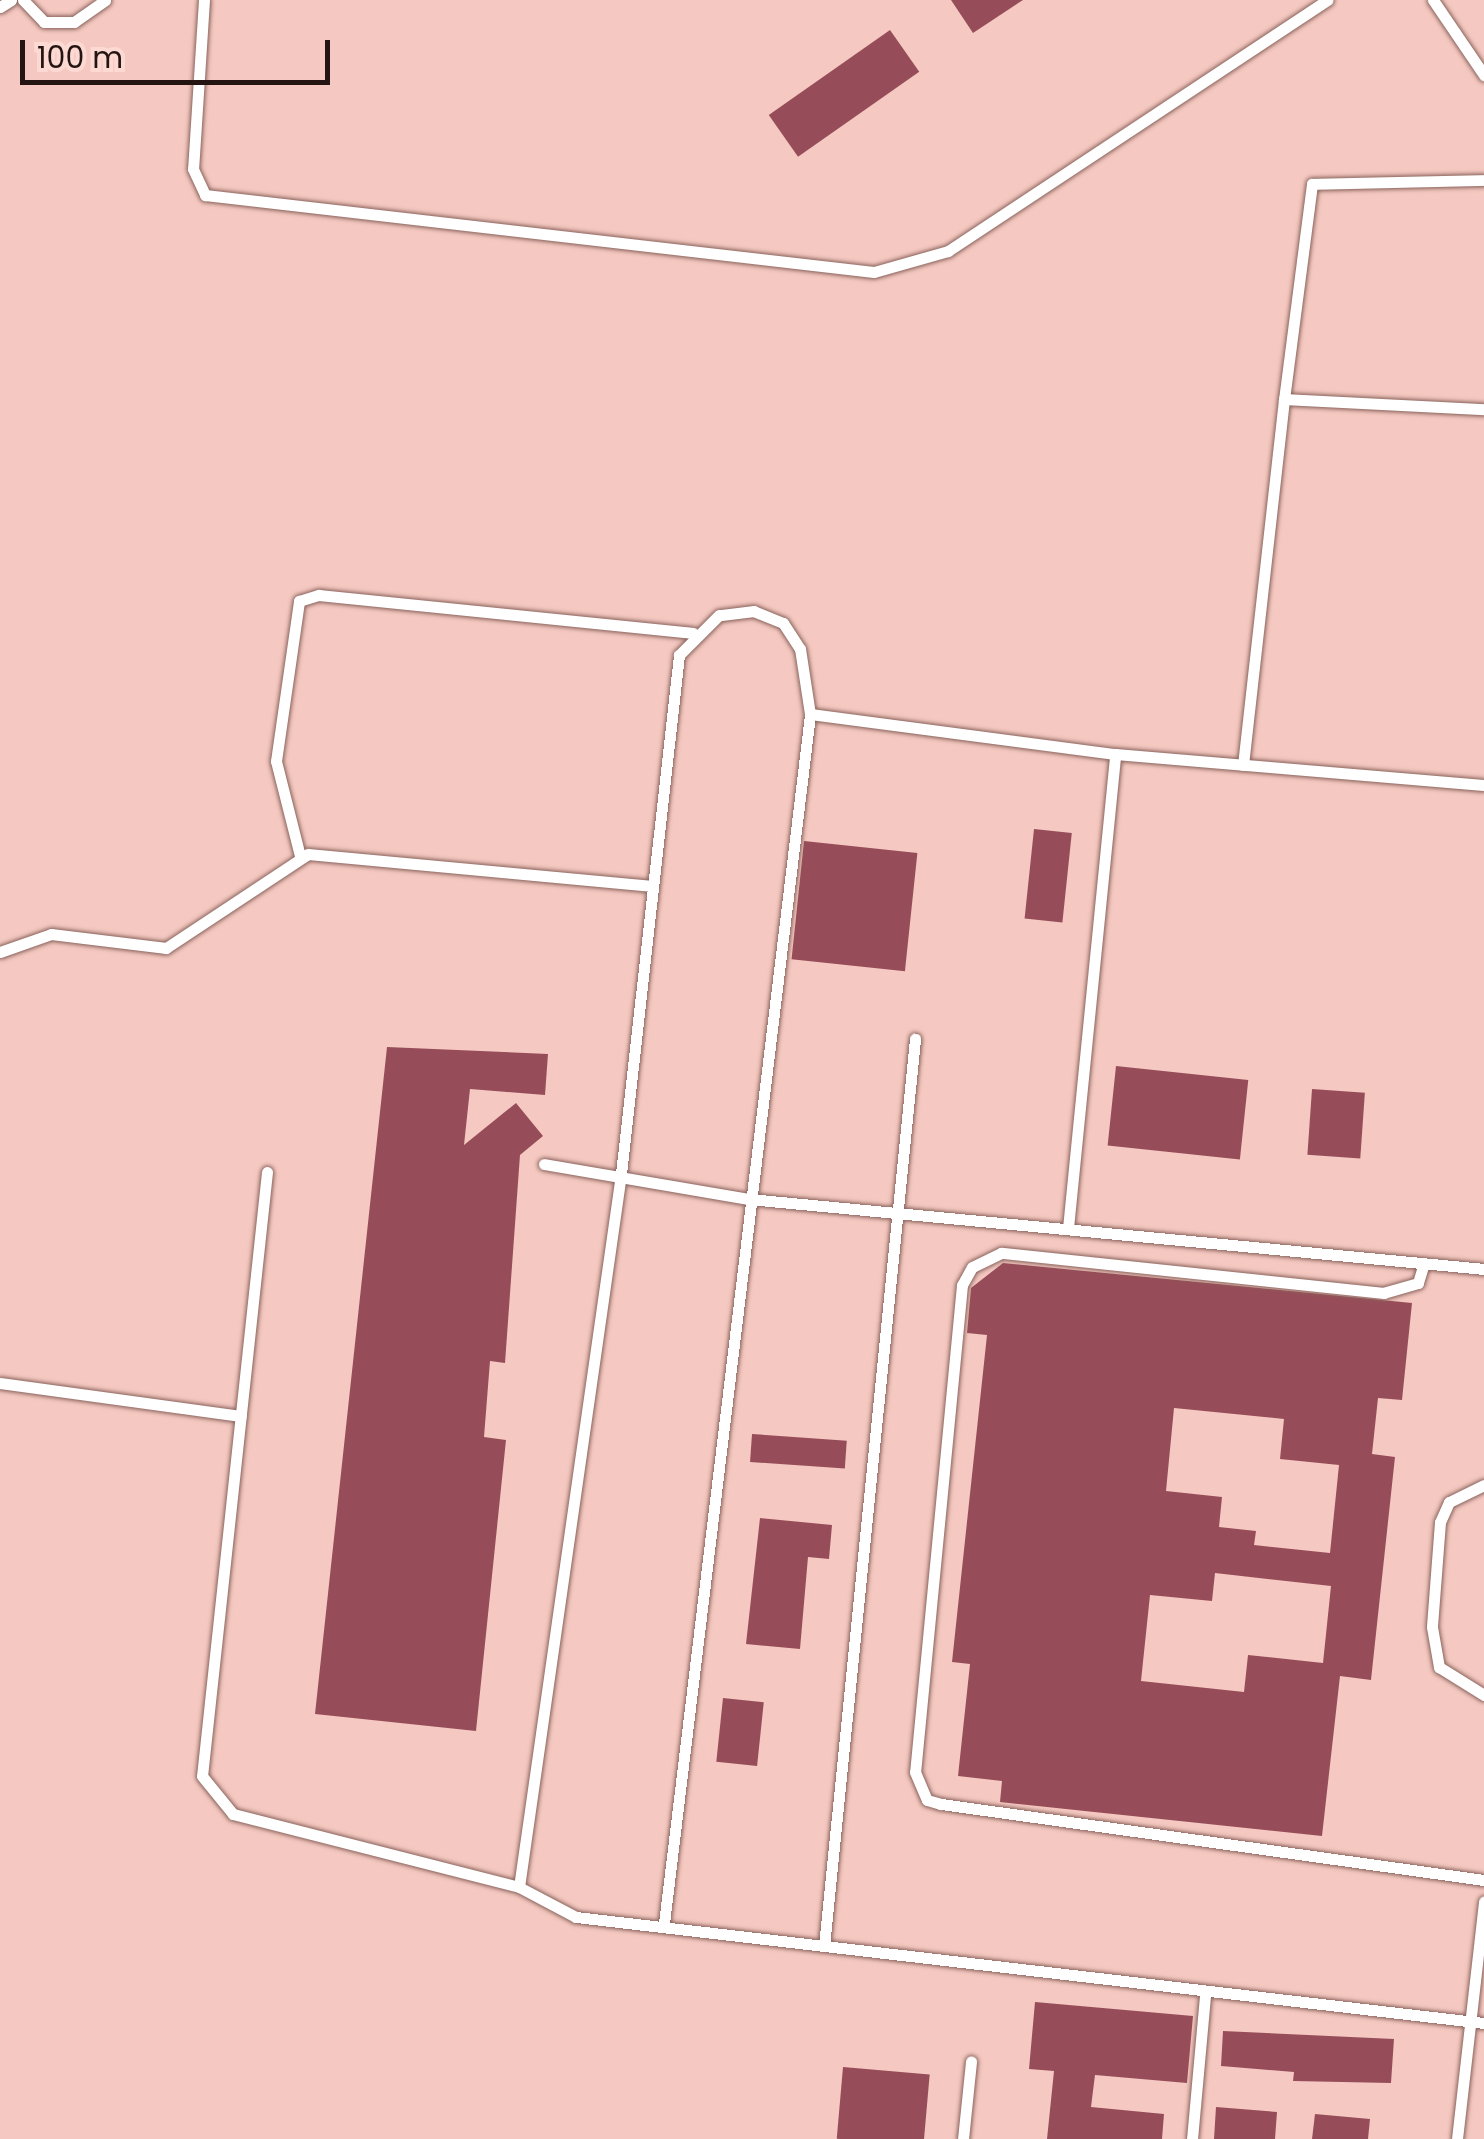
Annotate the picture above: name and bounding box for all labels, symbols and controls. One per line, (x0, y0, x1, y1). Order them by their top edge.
scale bar (25, 20, 335, 82)
text: 100 m (37, 36, 123, 79)

